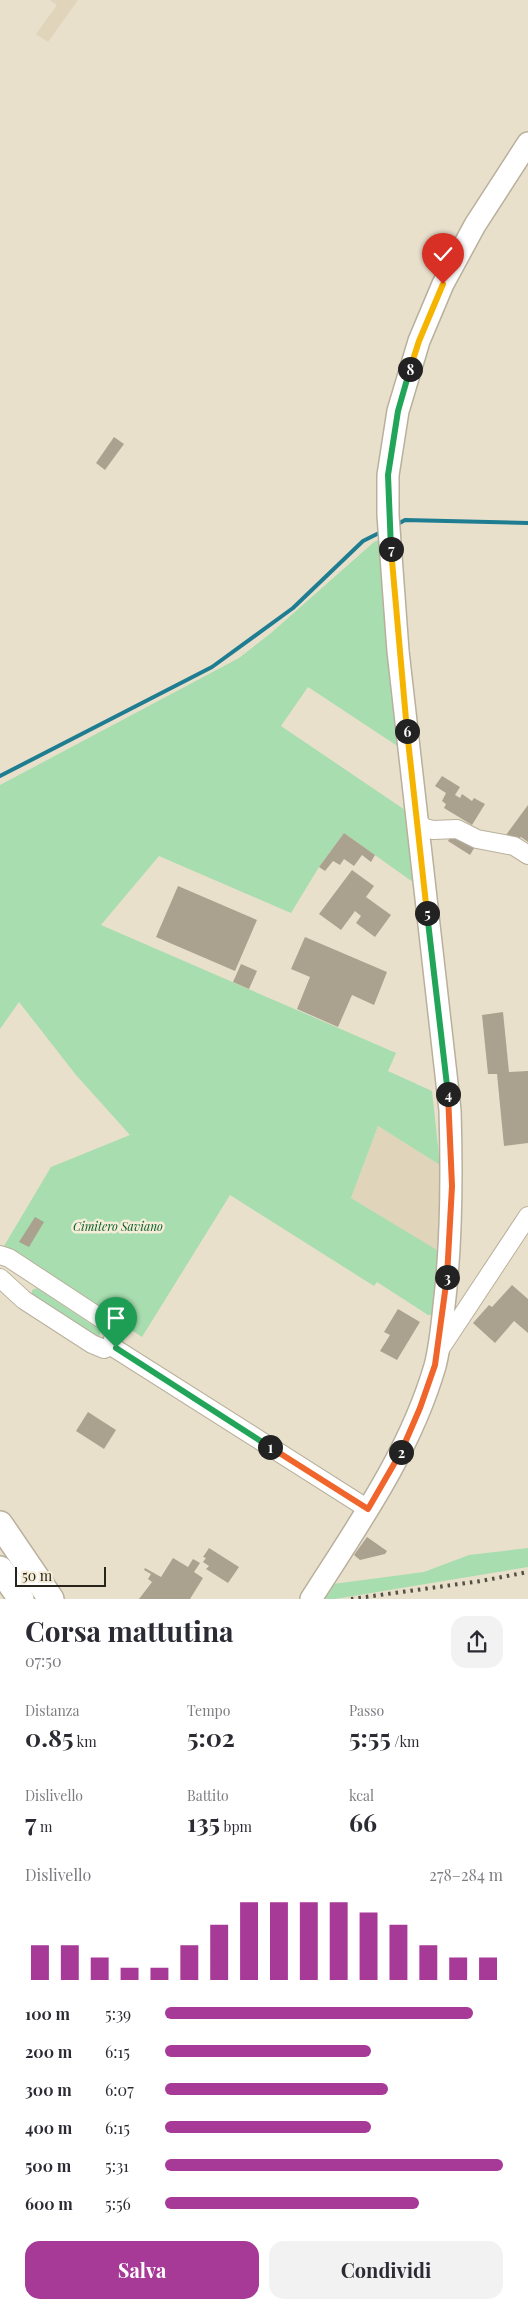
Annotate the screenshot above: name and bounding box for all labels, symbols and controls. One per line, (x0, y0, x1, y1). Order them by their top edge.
pin (422, 233, 464, 284)
icon: check (429, 240, 457, 268)
pin: 8 (398, 356, 422, 382)
text: 8 (407, 360, 414, 379)
pin: 7 (378, 536, 404, 562)
text: 7 (388, 540, 395, 559)
pin: 6 (394, 718, 420, 744)
text: 6 (404, 722, 411, 741)
pin: 5 (414, 900, 440, 926)
text: 5 (424, 904, 431, 923)
pin: 4 (436, 1082, 460, 1106)
text: 4 (445, 1085, 452, 1104)
park label: Cimitero Saviano (73, 1218, 163, 1234)
pin: 3 (434, 1264, 460, 1290)
text: 3 (444, 1268, 451, 1287)
pin (95, 1297, 137, 1348)
icon: arrive (102, 1304, 130, 1332)
pin: 1 (258, 1434, 282, 1460)
text: 1 (268, 1438, 273, 1457)
pin: 2 (388, 1440, 414, 1464)
text: 2 (398, 1443, 405, 1462)
scale bar (15, 1564, 106, 1587)
text: 50 m (22, 1566, 52, 1585)
text: Corsa mattutina (25, 1612, 234, 1649)
button: share (451, 1616, 503, 1668)
text: 07:50 (25, 1650, 62, 1671)
text: Distanza (25, 1701, 79, 1720)
text: Tempo (187, 1701, 230, 1720)
text: Passo (349, 1701, 384, 1720)
text: 0.85 (25, 1720, 73, 1753)
text: 5:02 (187, 1720, 235, 1753)
text: 5:55 (349, 1720, 391, 1753)
text: km (73, 1732, 97, 1751)
text: /km (391, 1732, 420, 1751)
text: Dislivello (25, 1786, 83, 1805)
text: Battito (187, 1786, 229, 1805)
text: kcal (349, 1786, 374, 1805)
text: 7 (25, 1805, 36, 1838)
text: 135 (187, 1805, 220, 1838)
text: 66 (349, 1805, 377, 1838)
text: m (36, 1817, 52, 1836)
text: bpm (220, 1817, 252, 1836)
text: Dislivello (25, 1864, 91, 1885)
text: 278–284 m (429, 1864, 503, 1885)
text: 100 m (25, 2003, 70, 2024)
text: 5:39 (105, 2003, 131, 2024)
text: 200 m (25, 2041, 72, 2062)
text: 6:15 (105, 2041, 130, 2062)
text: 300 m (25, 2079, 72, 2100)
text: 6:07 (105, 2079, 134, 2100)
text: 400 m (25, 2117, 72, 2138)
text: 6:15 (105, 2117, 130, 2138)
text: 500 m (25, 2155, 71, 2176)
text: 5:31 (105, 2155, 129, 2176)
text: 600 m (25, 2193, 73, 2214)
text: 5:56 (105, 2193, 131, 2214)
button: Salva (25, 2241, 259, 2299)
button: Condividi (269, 2241, 503, 2299)

